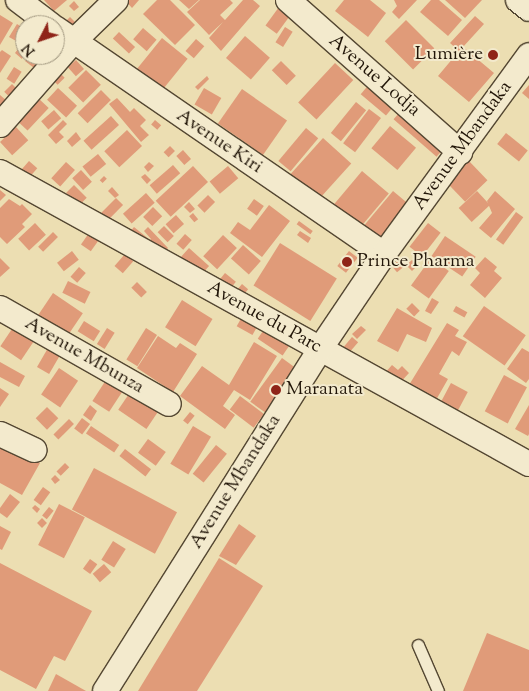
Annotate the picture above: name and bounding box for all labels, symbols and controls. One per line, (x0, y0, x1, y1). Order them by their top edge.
north arrow (15, 15, 65, 65)
street label: Avenue Lodja (323, 30, 425, 122)
text: N (18, 38, 41, 60)
place label: Lumière (415, 44, 483, 66)
marker: Lumière (487, 49, 499, 61)
street label: Avenue Mbandaka (408, 77, 518, 215)
street label: Avenue Kiri (172, 105, 266, 179)
place label: Prince Pharma (357, 251, 474, 273)
marker: Prince Pharma (341, 256, 353, 268)
street label: Avenue du Parc (203, 277, 325, 359)
street label: Avenue Mbunza (20, 313, 148, 399)
place label: Maranata (286, 379, 363, 401)
marker: Maranata (270, 384, 282, 396)
street label: Avenue Mbandaka (185, 411, 287, 553)

